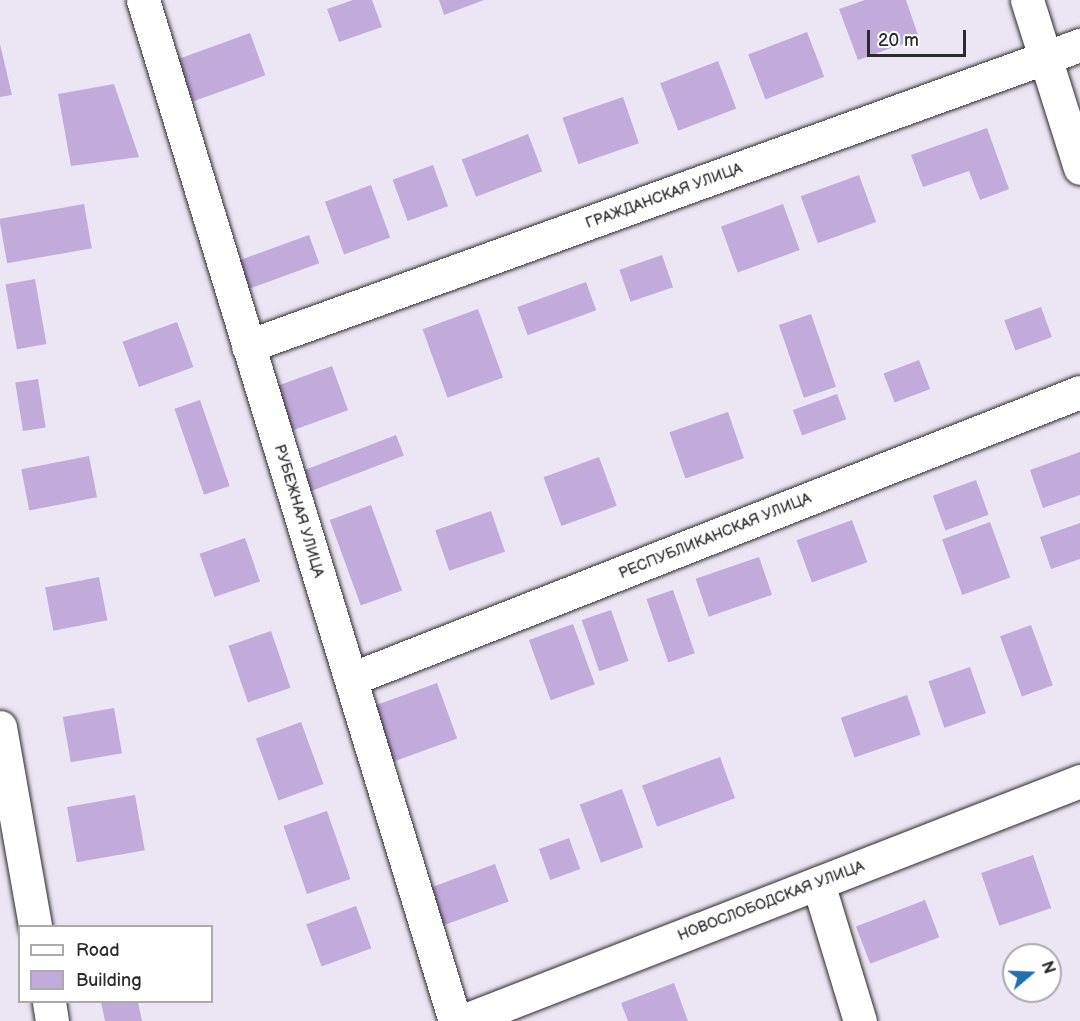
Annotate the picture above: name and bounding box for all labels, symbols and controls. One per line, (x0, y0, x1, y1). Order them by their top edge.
scale bar (870, 18, 969, 56)
text: 20 m (878, 30, 919, 51)
street label: ГРАЖДАНСКАЯ УЛИЦА (583, 159, 745, 233)
street label: РУБЕЖНАЯ УЛИЦА (270, 442, 328, 580)
street label: РЕСПУБЛИКАНСКАЯ УЛИЦА (616, 489, 814, 583)
street label: НОВОСЛОБОДСКАЯ УЛИЦА (675, 857, 867, 945)
legend (18, 925, 213, 1003)
text: Road (76, 940, 120, 961)
north arrow (1002, 943, 1062, 1003)
text: N (1037, 959, 1059, 976)
text: Building (76, 970, 142, 991)

